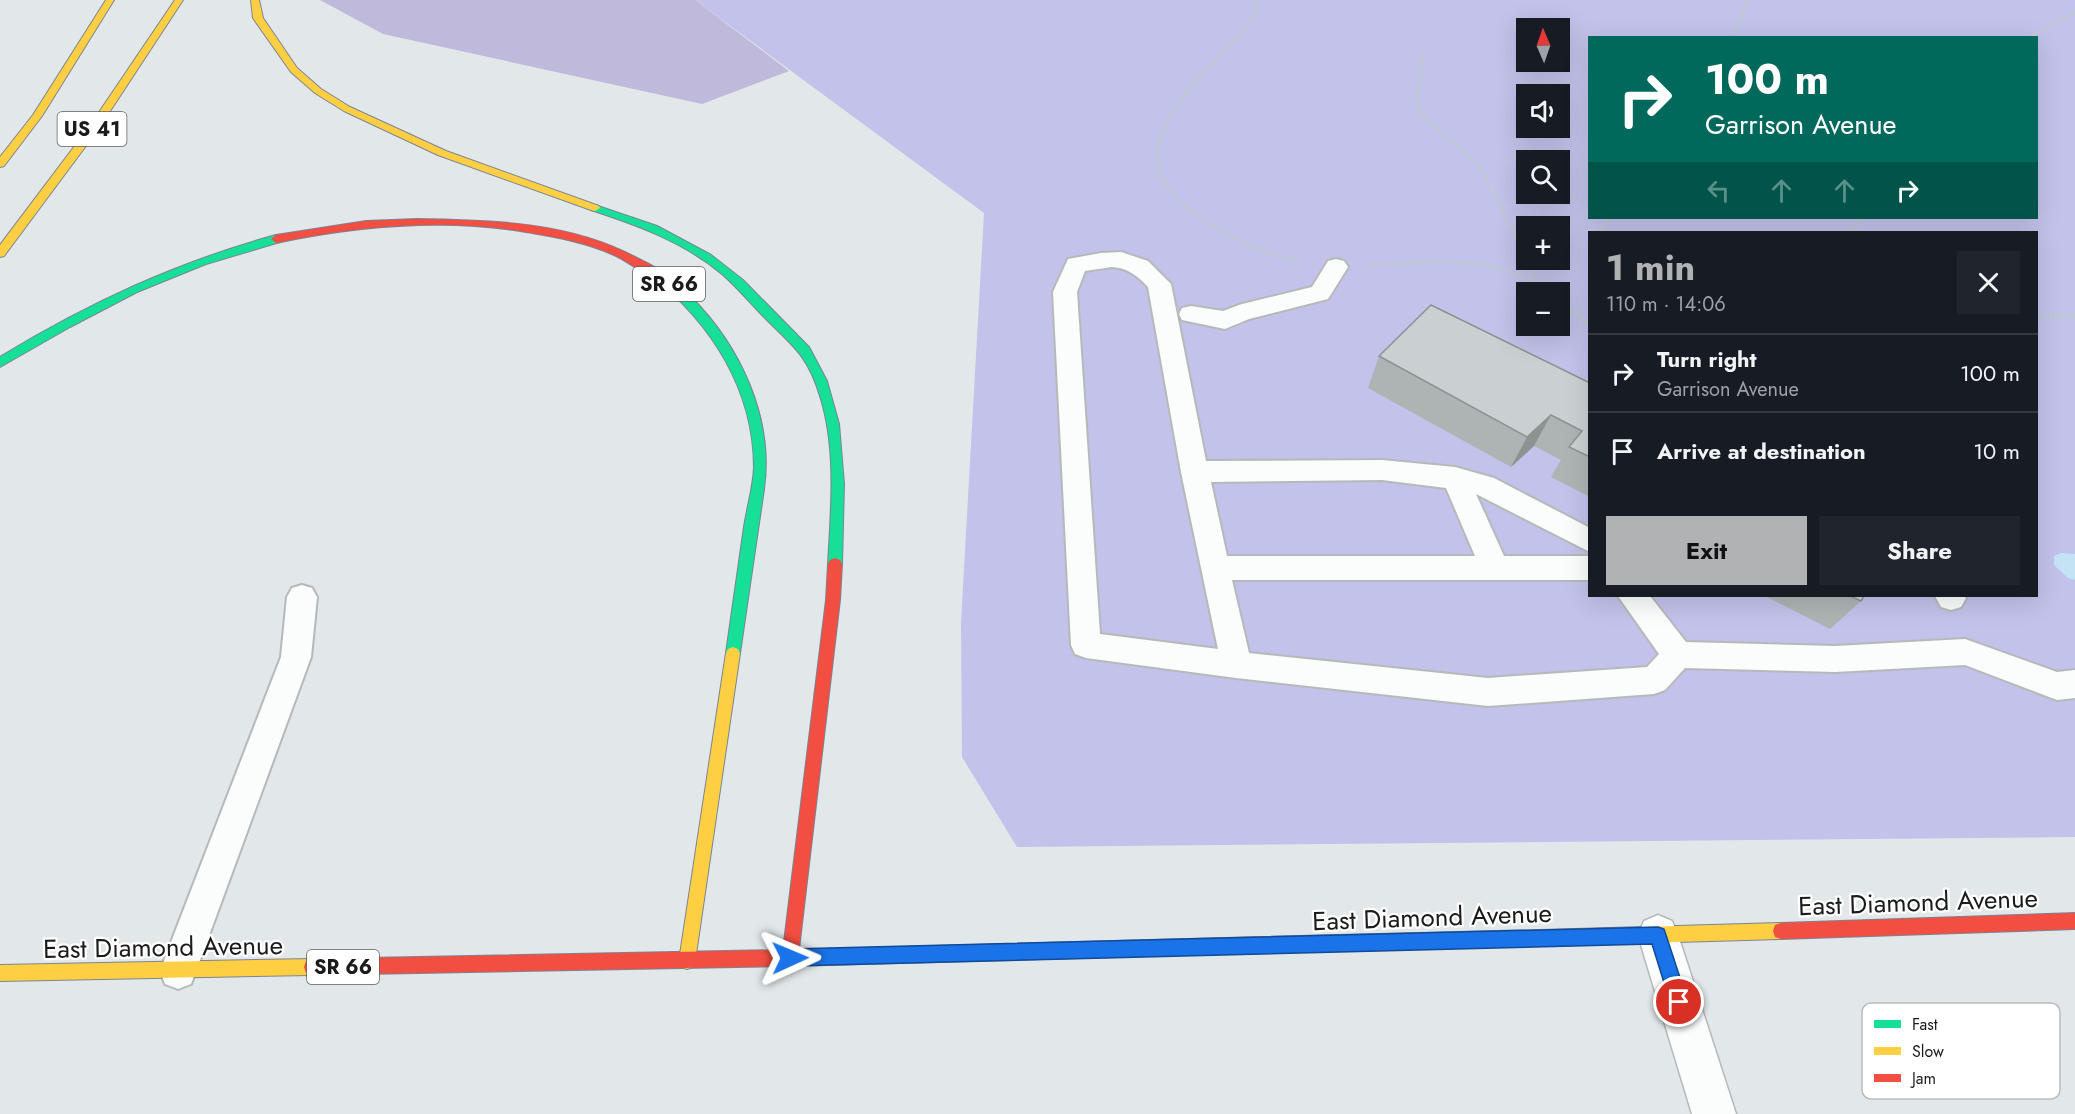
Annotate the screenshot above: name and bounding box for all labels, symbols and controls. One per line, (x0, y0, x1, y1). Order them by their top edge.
north arrow (1516, 18, 1570, 72)
map controls (1516, 18, 1570, 336)
text: 100 m (1705, 49, 1829, 110)
icon: right (1606, 60, 1684, 138)
button: sound (1516, 84, 1570, 138)
text: Garrison Avenue (1705, 105, 1896, 144)
road number: US 41 (58, 112, 127, 146)
button: search (1516, 150, 1570, 204)
icon: left (1702, 174, 1735, 207)
icon: ahead (1765, 174, 1798, 207)
icon: ahead (1828, 174, 1861, 207)
icon: right (1891, 174, 1924, 207)
button: + (1516, 216, 1570, 270)
text: 1 min (1606, 241, 1695, 293)
button: close (1957, 251, 2020, 314)
road number: SR 66 (633, 267, 705, 301)
button: − (1516, 282, 1570, 336)
text: 110 m · 14:06 (1606, 290, 1726, 319)
text: Turn right (1657, 343, 1757, 375)
icon: right (1606, 357, 1639, 390)
text: 100 m (1960, 357, 2020, 389)
text: Garrison Avenue (1657, 375, 1799, 404)
icon: arrive (1606, 435, 1639, 468)
text: Arrive at destination (1657, 435, 1866, 467)
text: 10 m (1973, 435, 2020, 467)
button: Exit (1606, 516, 1807, 585)
button: Share (1819, 516, 2020, 585)
street label: East Diamond Avenue (1797, 879, 2039, 925)
street label: East Diamond Avenue (1311, 894, 1553, 940)
street label: East Diamond Avenue (43, 926, 283, 968)
position arrow (758, 926, 822, 990)
road number: SR 66 (307, 950, 379, 984)
pin (1653, 976, 1704, 1027)
icon: arrive (1662, 985, 1695, 1018)
legend (1862, 1003, 2060, 1099)
text: Fast (1912, 1013, 1938, 1036)
text: Slow (1912, 1040, 1944, 1063)
text: Jam (1910, 1067, 1936, 1090)

